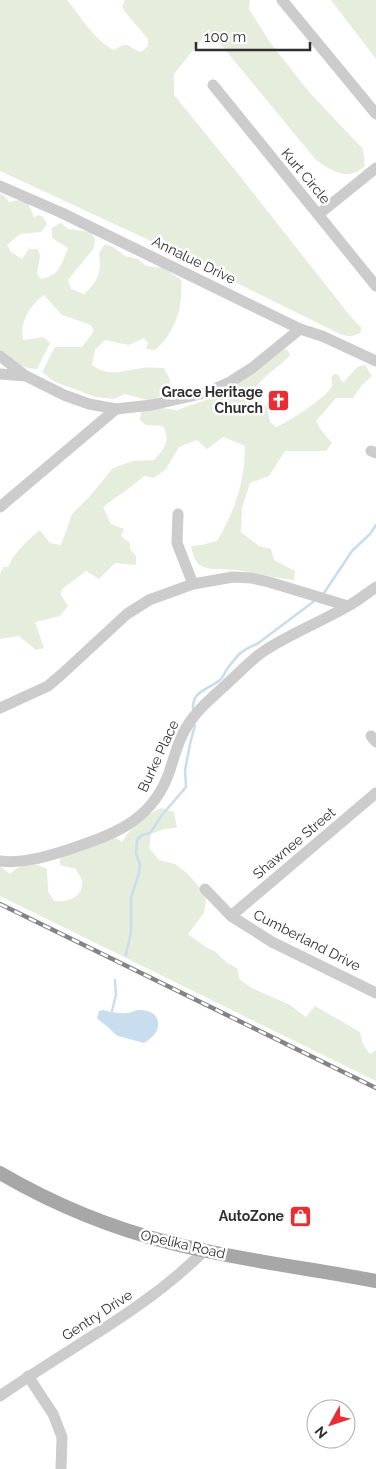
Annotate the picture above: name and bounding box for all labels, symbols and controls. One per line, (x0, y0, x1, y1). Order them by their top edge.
scale bar (196, 20, 310, 52)
text: 100 m (204, 28, 246, 46)
street label: Kurt Circle (278, 145, 334, 207)
street label: Annalue Drive (150, 233, 238, 287)
place label: Grace Heritage Church (162, 384, 264, 416)
church icon: Grace Heritage Church (267, 388, 291, 412)
street label: Burke Place (134, 718, 182, 794)
street label: Shawnee Street (250, 804, 339, 882)
street label: Cumberland Drive (251, 906, 363, 974)
shop icon: AutoZone (288, 1204, 312, 1228)
place label: AutoZone (219, 1208, 285, 1224)
street label: Opelika Road (139, 1226, 227, 1262)
street label: Gentry Drive (59, 1286, 135, 1344)
north arrow (306, 1399, 356, 1449)
text: N (311, 1423, 331, 1442)

